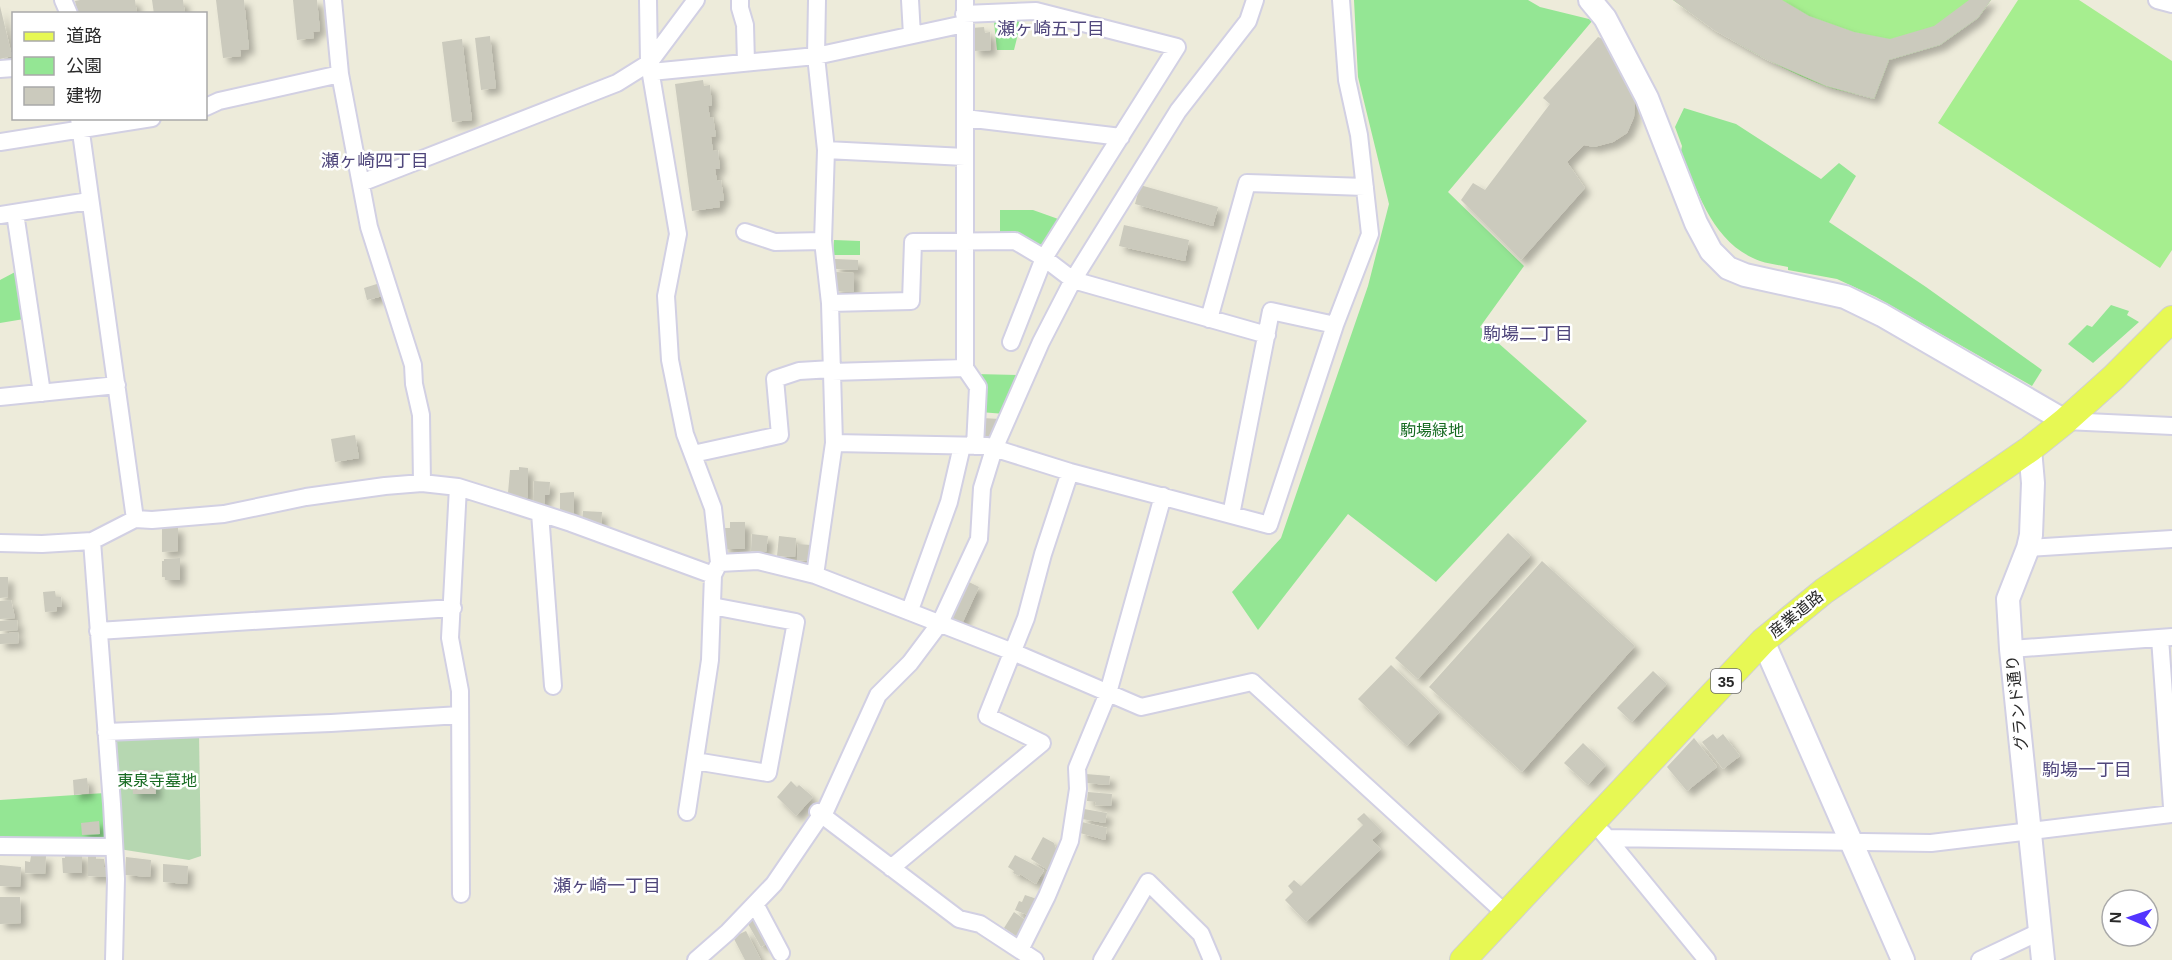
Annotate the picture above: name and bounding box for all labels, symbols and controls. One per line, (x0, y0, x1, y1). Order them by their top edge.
legend (12, 12, 207, 120)
district label: 瀬ヶ崎五丁目 (997, 19, 1105, 39)
text: 道路 (66, 26, 102, 46)
text: 公園 (66, 56, 102, 76)
text: 建物 (66, 86, 102, 106)
district label: 瀬ヶ崎四丁目 (321, 151, 429, 171)
district label: 駒場二丁目 (1483, 324, 1573, 344)
park label: 駒場緑地 (1400, 422, 1464, 439)
street label: 産業道路 (1766, 587, 1826, 641)
street label: グランド通り (2004, 654, 2030, 752)
road number: 35 (1711, 669, 1741, 693)
district label: 駒場一丁目 (2042, 760, 2132, 780)
park label: 東泉寺墓地 (117, 772, 197, 789)
district label: 瀬ヶ崎一丁目 (553, 876, 661, 896)
north arrow (2100, 888, 2160, 948)
text: N (2107, 911, 2124, 924)

